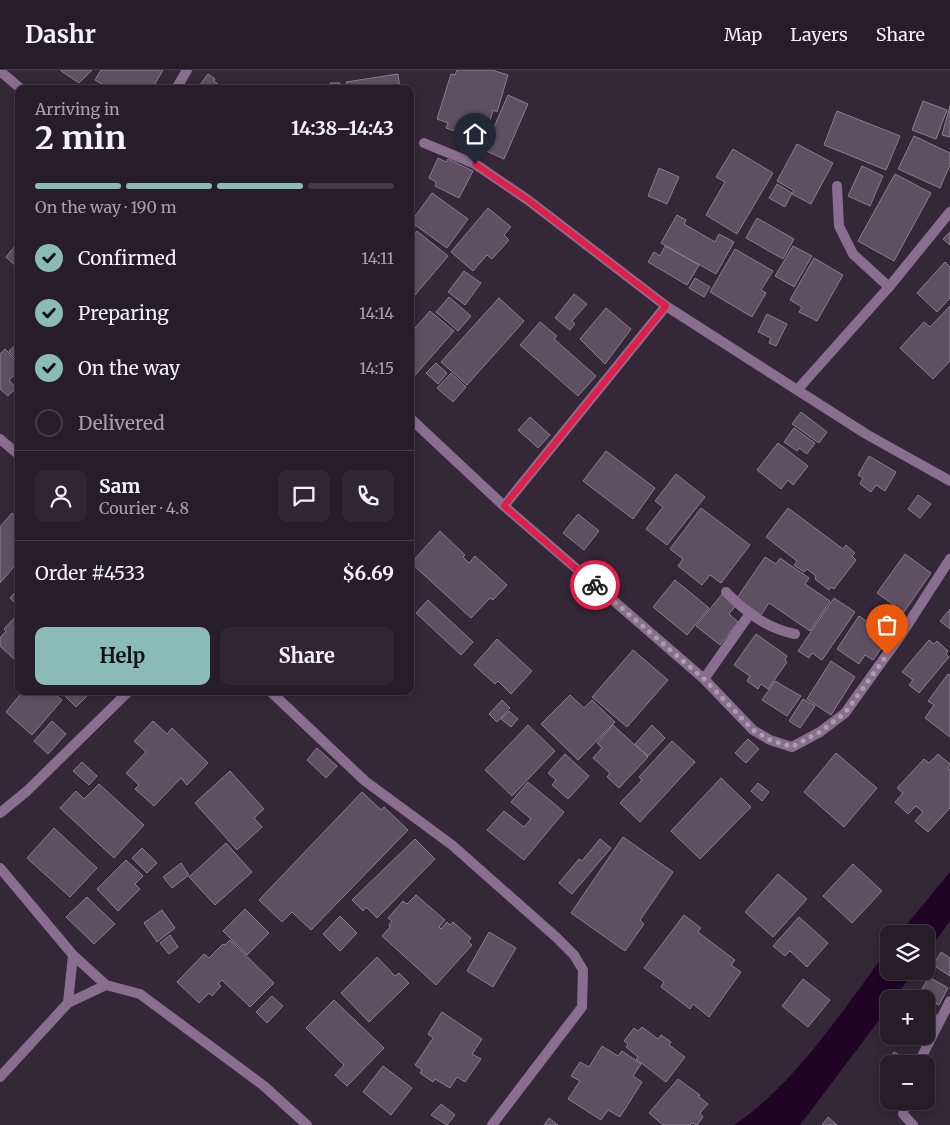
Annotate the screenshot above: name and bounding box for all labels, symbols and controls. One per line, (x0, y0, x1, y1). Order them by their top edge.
text: Dashr (25, 19, 96, 50)
text: Map (724, 23, 762, 46)
text: Layers (790, 23, 848, 46)
text: Share (876, 23, 925, 46)
text: Arriving in (35, 99, 120, 119)
pin (454, 113, 496, 164)
text: 14:38–14:43 (291, 116, 394, 140)
text: 2 min (35, 118, 126, 158)
icon: home (461, 120, 489, 148)
text: On the way · 190 m (35, 197, 177, 217)
icon: check (35, 244, 63, 272)
text: Confirmed (78, 246, 176, 270)
text: 14:11 (361, 248, 394, 268)
icon: check (35, 299, 63, 327)
text: Preparing (78, 301, 169, 325)
text: 14:14 (359, 303, 394, 323)
icon: check (35, 354, 63, 382)
text: On the way (78, 356, 180, 380)
text: 14:15 (359, 358, 394, 378)
text: Delivered (78, 411, 165, 435)
button: person (35, 470, 87, 522)
button: chat (278, 470, 330, 522)
button: phone (342, 470, 394, 522)
text: Sam (99, 474, 140, 498)
text: Courier · 4.8 (99, 498, 189, 518)
courier (570, 560, 620, 610)
text: Order #4533 (35, 561, 145, 585)
text: $6.69 (342, 561, 394, 585)
icon: bike (581, 571, 609, 599)
pin (866, 604, 908, 655)
icon: bag (873, 611, 901, 639)
button: Help (35, 627, 210, 685)
button: Share (220, 627, 394, 685)
map controls (880, 925, 935, 1110)
button: layers (880, 925, 935, 980)
button: + (880, 990, 935, 1045)
button: − (880, 1055, 935, 1110)

